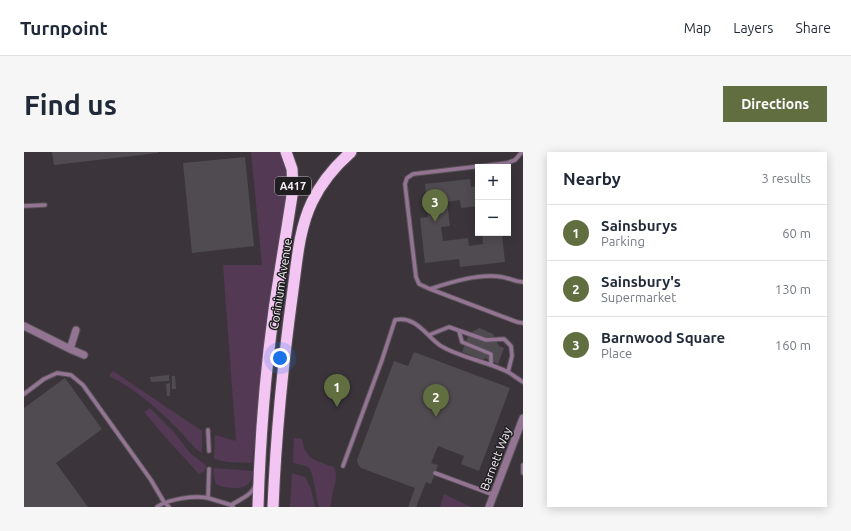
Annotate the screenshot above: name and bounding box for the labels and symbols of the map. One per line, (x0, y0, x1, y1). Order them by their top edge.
road number: A417 (275, 177, 311, 195)
pin: 3 (422, 189, 448, 222)
street label: Corinium Avenue (267, 237, 294, 330)
your location (270, 348, 290, 368)
pin: 1 (324, 374, 350, 407)
pin: 2 (423, 384, 449, 417)
street label: Barnett Way (477, 425, 514, 492)

